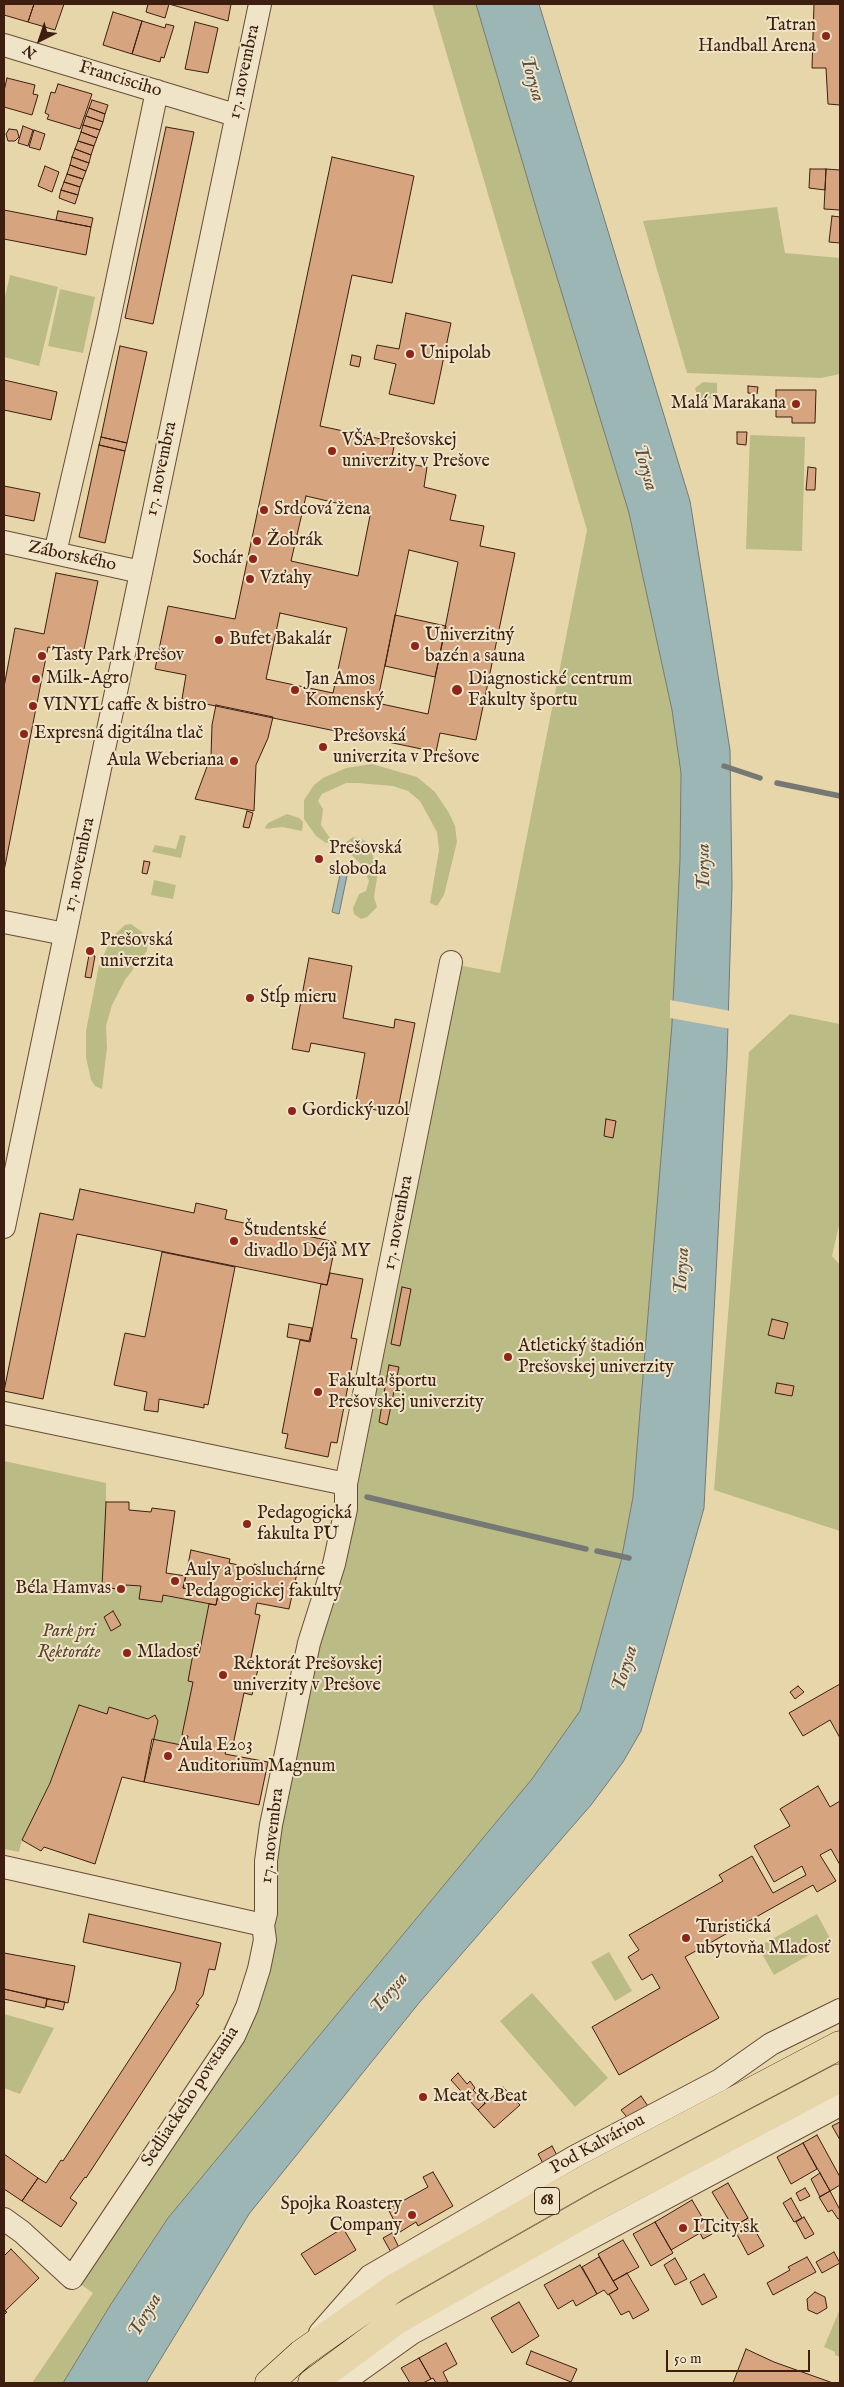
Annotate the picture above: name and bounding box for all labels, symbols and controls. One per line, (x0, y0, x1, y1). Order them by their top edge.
north arrow (15, 15, 65, 65)
place label: Tatran Handball Arena (698, 15, 816, 58)
street label: 17. novembra (224, 23, 266, 121)
marker: Tatran Handball Arena (820, 30, 832, 42)
text: N (20, 41, 41, 62)
water label: Torysa (514, 53, 548, 105)
street label: Francisciho (76, 57, 164, 103)
place label: Unipolab (420, 343, 491, 365)
marker: Unipolab (404, 348, 416, 360)
place label: Malá Marakana (671, 393, 786, 415)
marker: Malá Marakana (790, 398, 802, 410)
street label: 17. novembra (141, 420, 183, 518)
place label: VŠA Prešovskej univerzity v Prešove (342, 430, 490, 472)
water label: Torysa (627, 442, 661, 494)
marker: VŠA Prešovskej univerzity v Prešove (326, 445, 338, 457)
place label: Srdcová žena (274, 499, 370, 521)
marker: Srdcová žena (258, 504, 270, 516)
place label: Žobrák (267, 530, 323, 552)
marker: Žobrák (251, 535, 263, 547)
street label: Záborského (26, 537, 118, 577)
place label: Sochár (192, 548, 243, 570)
marker: Sochár (247, 553, 259, 565)
place label: Vzťahy (260, 568, 312, 590)
marker: Vzťahy (244, 573, 256, 585)
place label: Univerzitný bazén a sauna (425, 625, 525, 668)
place label: Bufet Bakalár (229, 629, 331, 651)
marker: Bufet Bakalár (213, 634, 225, 646)
marker: Univerzitný bazén a sauna (409, 640, 421, 652)
place label: Tasty Park Prešov (52, 645, 184, 667)
marker: Tasty Park Prešov (36, 650, 48, 662)
place label: Milk-Agro (46, 668, 129, 690)
place label: Jan Amos Komenský (305, 669, 384, 712)
place label: Diagnostické centrum Fakulty športu (468, 669, 632, 712)
marker: Milk-Agro (30, 673, 42, 685)
marker: Diagnostické centrum Fakulty športu (450, 683, 464, 697)
marker: Jan Amos Komenský (289, 684, 301, 696)
place label: VINYL caffe & bistro (43, 695, 206, 717)
marker: VINYL caffe & bistro (27, 700, 39, 712)
place label: Expresná digitálna tlač (34, 723, 203, 745)
place label: Prešovská univerzita v Prešove (333, 726, 480, 769)
marker: Expresná digitálna tlač (18, 728, 30, 740)
marker: Prešovská univerzita v Prešove (317, 741, 329, 753)
place label: Aula Weberiana (107, 750, 224, 772)
marker: Aula Weberiana (228, 755, 240, 767)
street label: 17. novembra (59, 816, 101, 914)
place label: Prešovská sloboda (329, 838, 402, 881)
water label: Torysa (693, 843, 717, 891)
marker: Prešovská sloboda (313, 853, 325, 865)
place label: Prešovská univerzita (100, 930, 173, 972)
marker: Prešovská univerzita (84, 945, 96, 957)
place label: Stĺp mieru (260, 987, 337, 1009)
marker: Stĺp mieru (244, 992, 256, 1004)
place label: Gordický uzol (302, 1100, 409, 1122)
marker: Gordický uzol (286, 1105, 298, 1117)
street label: 17. novembra (379, 1174, 419, 1272)
place label: Študentské divadlo Déjà MY (244, 1220, 370, 1262)
marker: Študentské divadlo Déjà MY (228, 1235, 240, 1247)
water label: Torysa (670, 1247, 696, 1295)
place label: Atletický štadión Prešovskej univerzity (518, 1336, 674, 1378)
marker: Atletický štadión Prešovskej univerzity (502, 1351, 514, 1363)
place label: Fakulta športu Prešovskej univerzity (328, 1371, 484, 1414)
marker: Fakulta športu Prešovskej univerzity (312, 1386, 324, 1398)
place label: Pedagogická fakulta PU (257, 1503, 352, 1546)
marker: Pedagogická fakulta PU (241, 1518, 253, 1530)
place label: Auly a posluchárne Pedagogickej fakulty (185, 1560, 342, 1602)
marker: Auly a posluchárne Pedagogickej fakulty (169, 1575, 181, 1587)
place label: Béla Hamvas (15, 1578, 111, 1600)
marker: Béla Hamvas (115, 1583, 127, 1595)
park label: Park pri Rektoráte (37, 1621, 101, 1664)
place label: Mladosť (137, 1642, 198, 1664)
water label: Torysa (608, 1643, 644, 1695)
marker: Mladosť (121, 1647, 133, 1659)
place label: Rektorát Prešovskej univerzity v Prešove (233, 1654, 382, 1696)
marker: Rektorát Prešovskej univerzity v Prešove (217, 1669, 229, 1681)
place label: Aula E203 Auditorium Magnum (178, 1735, 335, 1778)
marker: Aula E203 Auditorium Magnum (162, 1750, 174, 1762)
street label: 17. novembra (256, 1787, 290, 1885)
place label: Turistická ubytovňa Mladosť (696, 1917, 830, 1960)
marker: Turistická ubytovňa Mladosť (680, 1932, 692, 1944)
water label: Torysa (366, 1969, 414, 2019)
street label: Sedliackeho povstania (138, 2023, 244, 2171)
place label: Meat & Beat (433, 2086, 528, 2108)
marker: Meat & Beat (417, 2091, 429, 2103)
street label: Pod Kalváriou (547, 2110, 649, 2180)
road number: 68 (534, 2188, 560, 2214)
place label: Spojka Roastery Company (280, 2194, 402, 2236)
marker: Spojka Roastery Company (406, 2209, 418, 2221)
place label: ITcity.sk (693, 2217, 759, 2239)
marker: ITcity.sk (677, 2222, 689, 2234)
water label: Torysa (124, 2290, 168, 2342)
scale bar (669, 2340, 813, 2372)
text: 50 m (674, 2349, 702, 2368)

